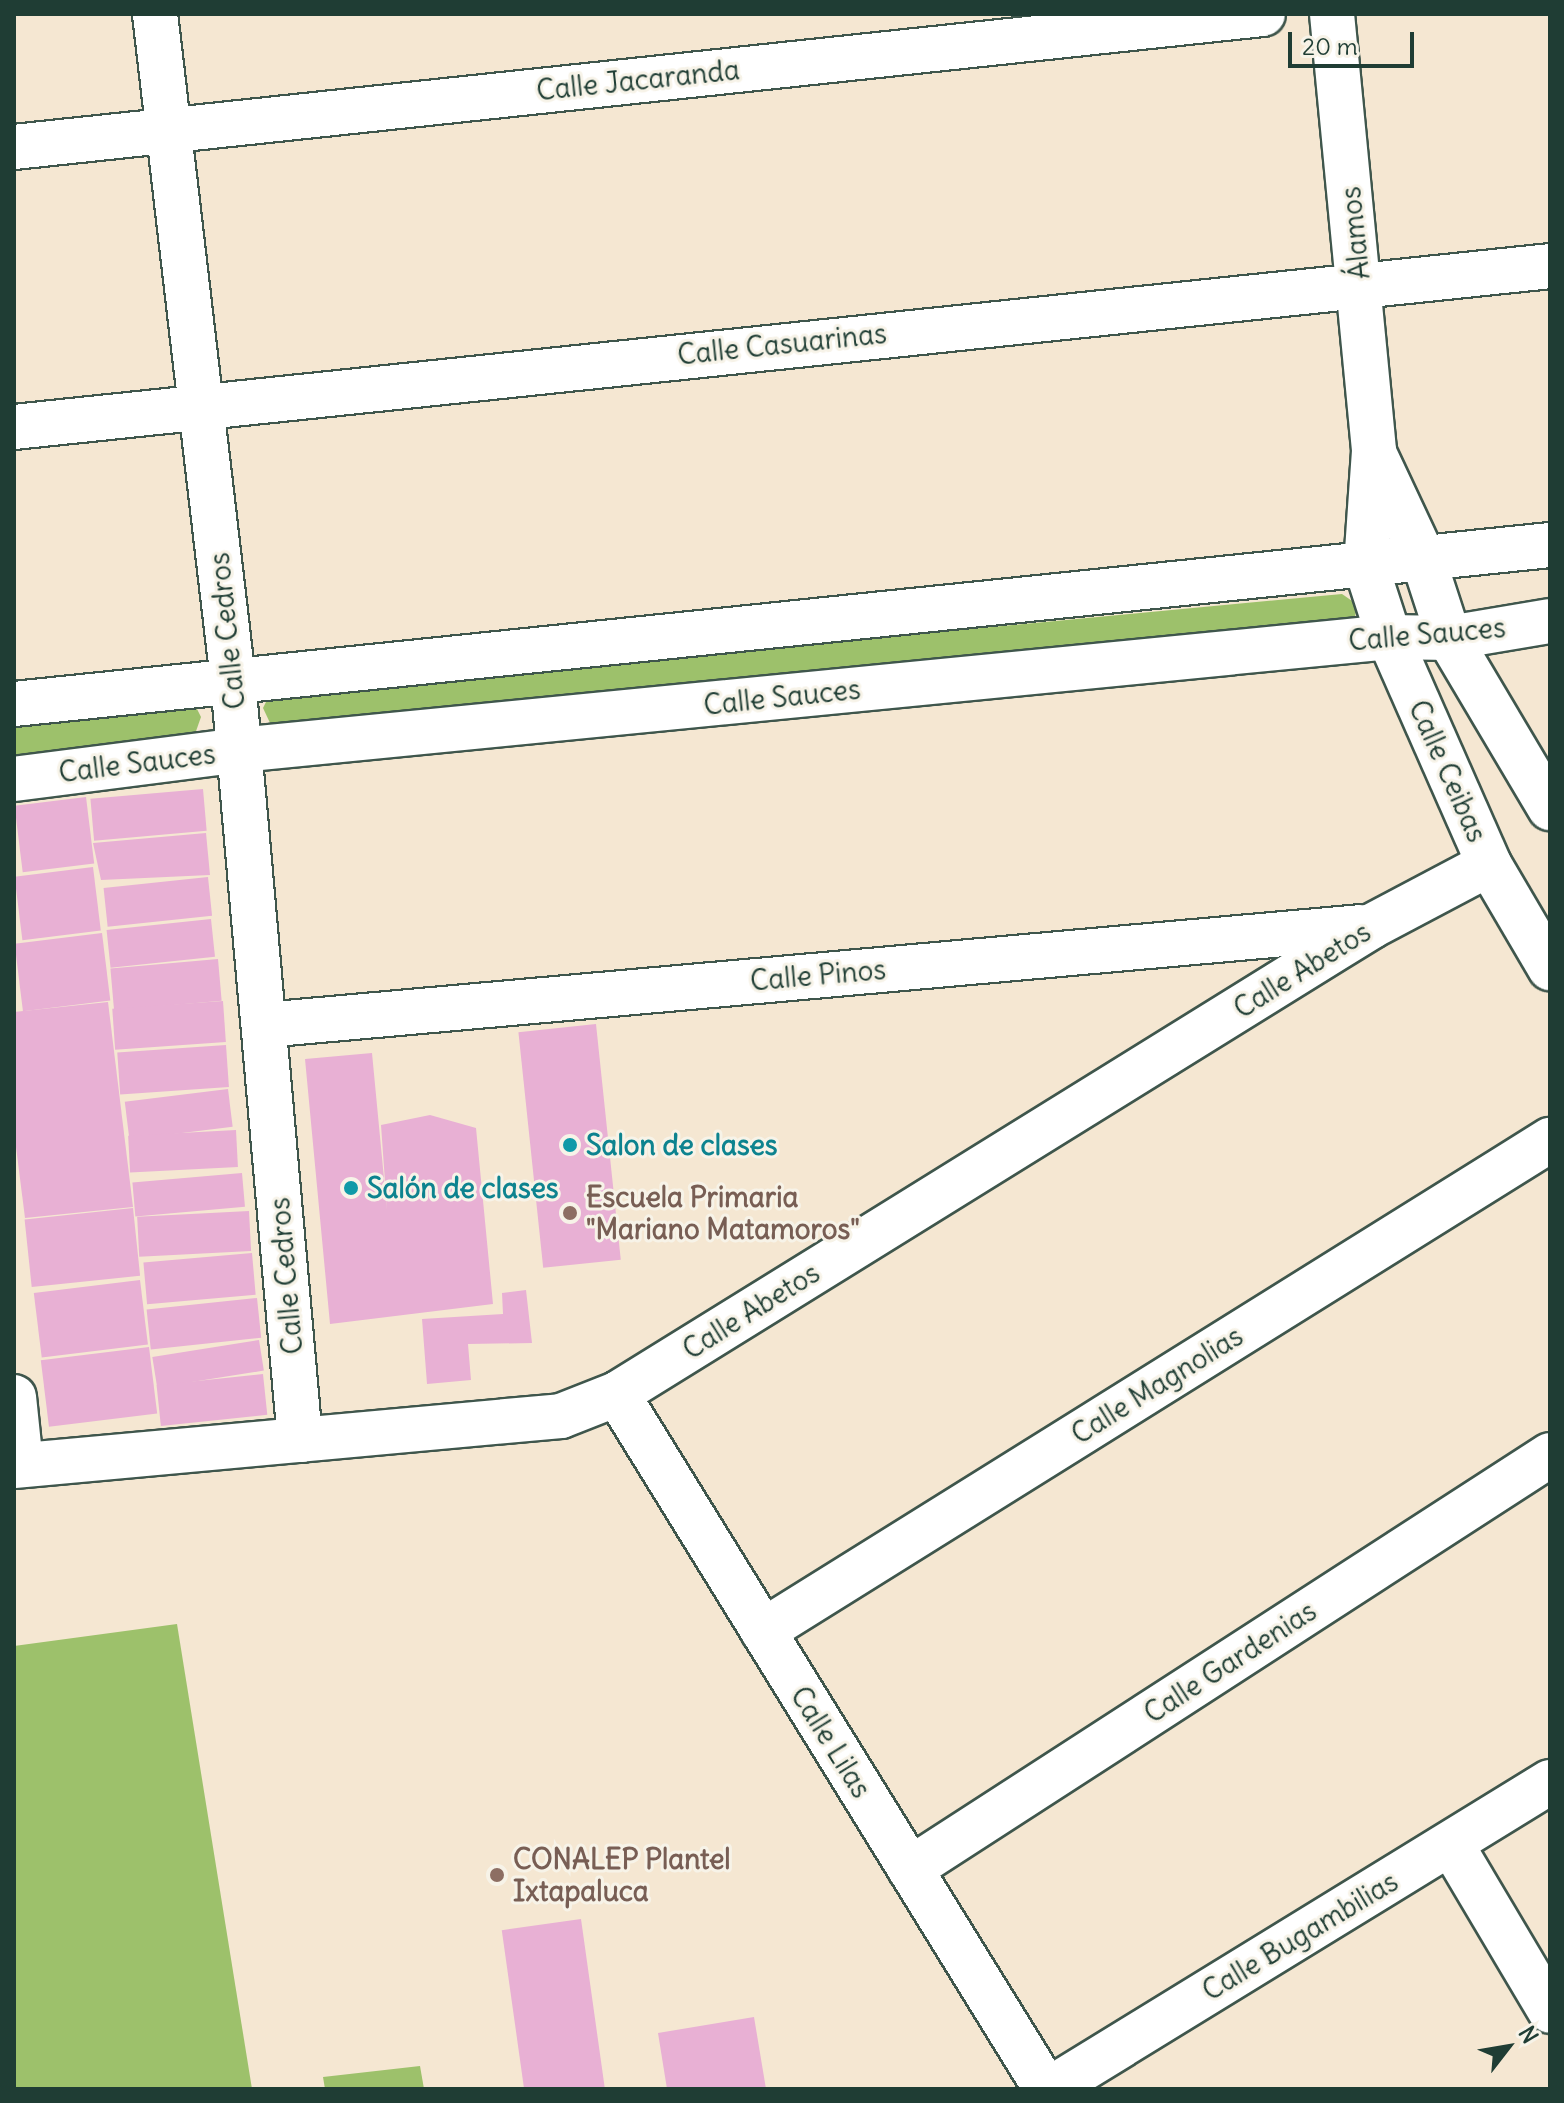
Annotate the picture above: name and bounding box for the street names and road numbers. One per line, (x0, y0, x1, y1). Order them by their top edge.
street label: Calle Jacaranda (535, 53, 741, 107)
street label: Álamos (1333, 185, 1377, 281)
street label: Calle Casuarinas (676, 316, 888, 372)
street label: Calle Cedros (202, 551, 252, 711)
street label: Calle Sauces (1347, 610, 1507, 658)
street label: Calle Sauces (702, 672, 862, 722)
street label: Calle Ceibas (1402, 695, 1494, 847)
street label: Calle Sauces (57, 737, 217, 789)
street label: Calle Abetos (1227, 915, 1377, 1025)
street label: Calle Pinos (749, 952, 887, 998)
street label: Calle Cedros (262, 1196, 310, 1356)
street label: Calle Abetos (676, 1256, 826, 1366)
street label: Calle Magnolias (1065, 1319, 1249, 1451)
street label: Calle Gardenias (1138, 1594, 1322, 1730)
street label: Calle Lilas (784, 1680, 878, 1804)
street label: Calle Bugambilias (1196, 1864, 1404, 2008)

